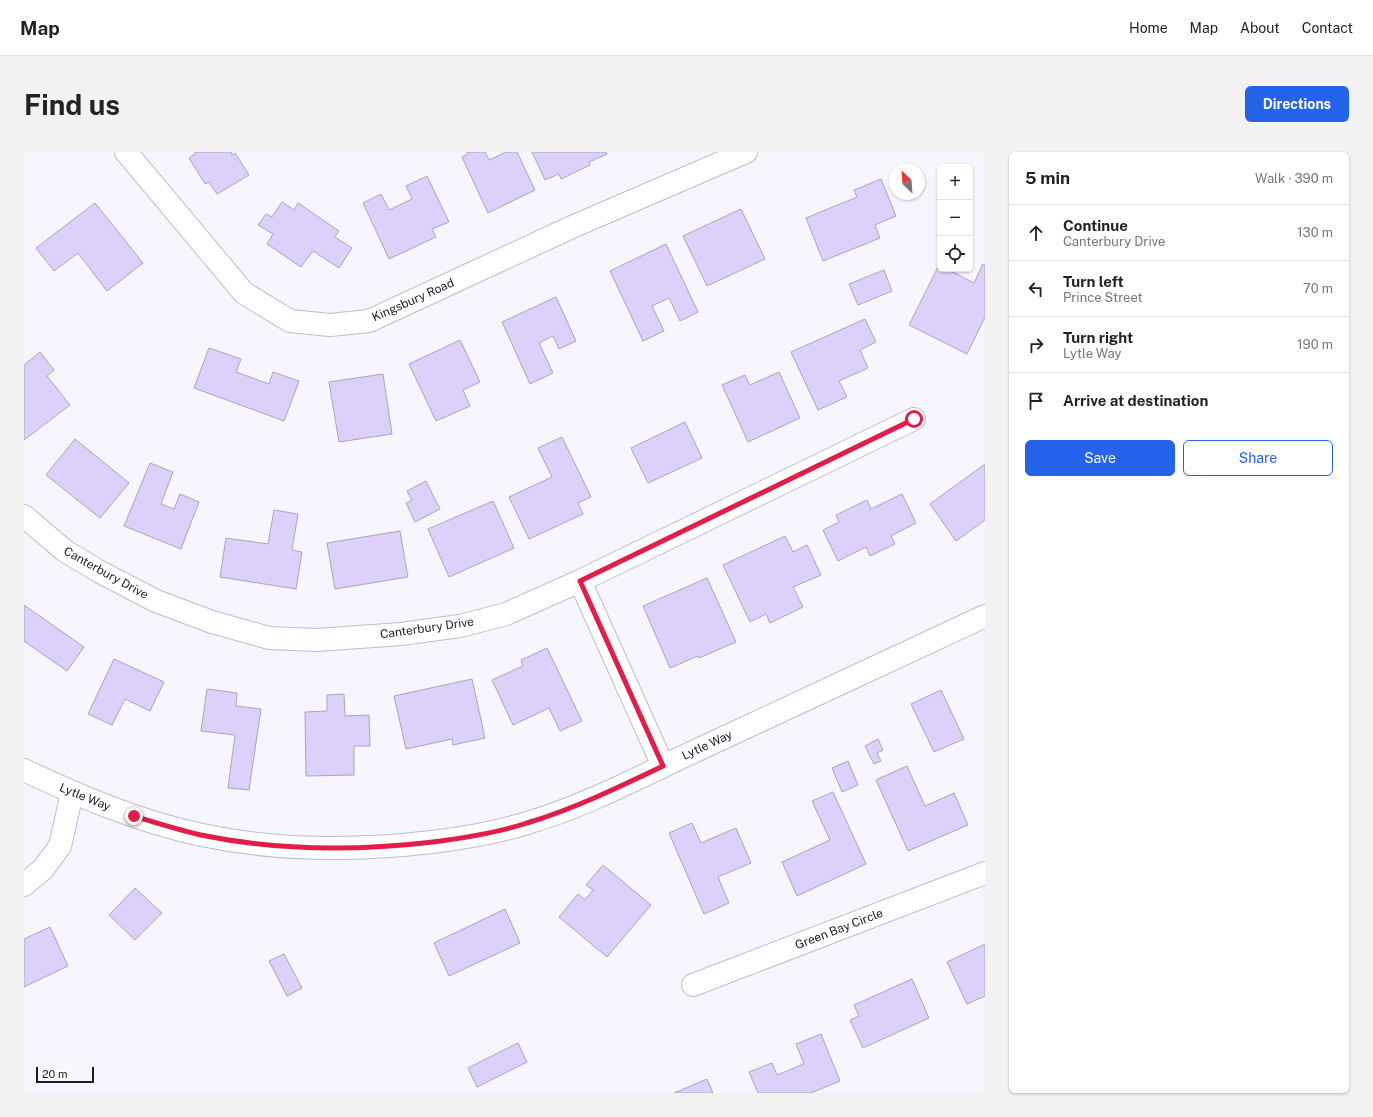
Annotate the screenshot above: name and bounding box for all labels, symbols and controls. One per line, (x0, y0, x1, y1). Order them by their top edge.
text: Map (20, 17, 60, 39)
text: Home (1129, 20, 1168, 36)
text: Map (1190, 20, 1218, 36)
text: About (1240, 20, 1280, 36)
text: Contact (1302, 20, 1353, 36)
button: Directions (1245, 86, 1349, 122)
text: Find us (24, 88, 120, 121)
north arrow (889, 164, 925, 200)
map controls (937, 164, 973, 272)
button: + (937, 164, 973, 200)
text: 5 min (1025, 168, 1070, 188)
text: Walk · 390 m (1255, 171, 1333, 186)
button: − (937, 200, 973, 236)
text: Continue (1063, 217, 1128, 234)
icon: ahead (1025, 222, 1047, 244)
text: 130 m (1297, 225, 1333, 240)
text: Canterbury Drive (1063, 234, 1165, 249)
button: locate (937, 236, 973, 272)
text: Turn left (1063, 273, 1124, 290)
street label: Kingsbury Road (370, 276, 456, 324)
icon: left (1025, 278, 1047, 300)
text: 70 m (1303, 281, 1333, 296)
text: Prince Street (1063, 290, 1143, 305)
text: Turn right (1063, 329, 1133, 346)
icon: right (1025, 334, 1047, 356)
text: 190 m (1297, 337, 1333, 352)
text: Lytle Way (1063, 346, 1122, 361)
icon: arrive (1025, 390, 1047, 412)
text: Arrive at destination (1063, 392, 1208, 409)
route start (905, 410, 923, 428)
button: Save (1025, 440, 1175, 476)
button: Share (1183, 440, 1333, 476)
street label: Canterbury Drive (61, 544, 151, 602)
street label: Canterbury Drive (379, 614, 475, 642)
street label: Lytle Way (680, 727, 735, 763)
street label: Lytle Way (57, 780, 113, 814)
route end (125, 807, 143, 825)
street label: Green Bay Circle (793, 906, 885, 952)
scale bar (36, 1065, 94, 1084)
text: 20 m (42, 1068, 67, 1080)

